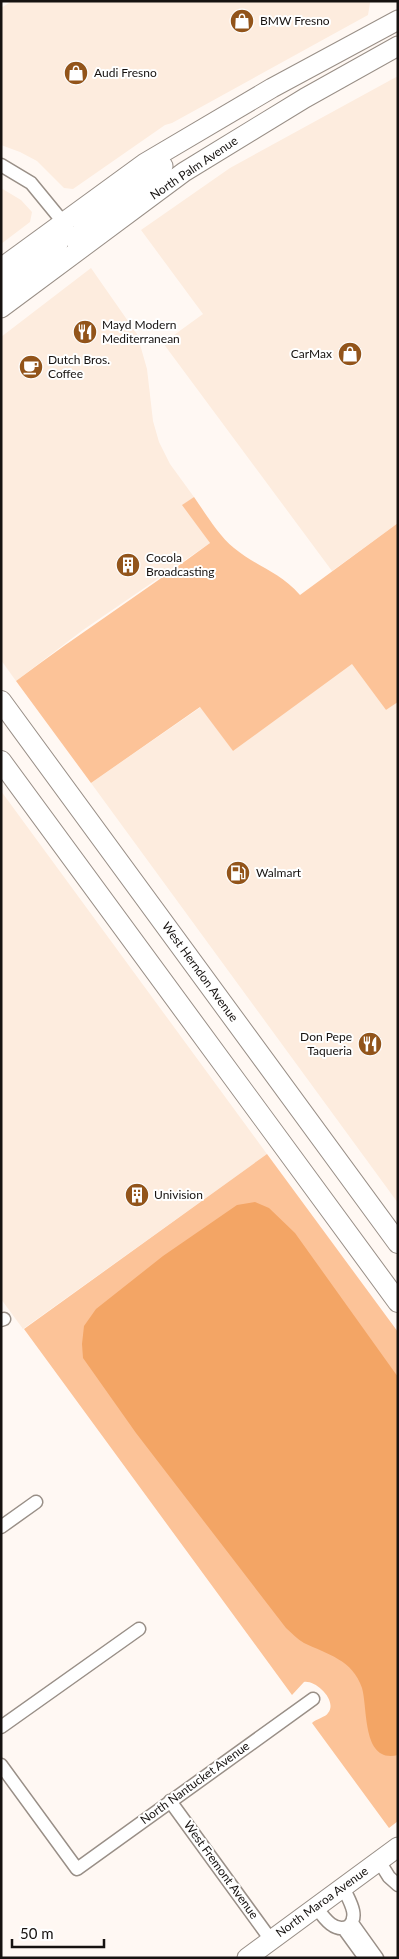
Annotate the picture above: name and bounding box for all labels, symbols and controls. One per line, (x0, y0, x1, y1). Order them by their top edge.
shop icon: BMW Fresno (229, 8, 255, 34)
place label: BMW Fresno (260, 13, 330, 28)
shop icon: Audi Fresno (63, 60, 89, 86)
place label: Audi Fresno (94, 65, 157, 80)
street label: North Palm Avenue (147, 133, 240, 202)
place label: Mayd Modern Mediterranean (102, 317, 180, 346)
restaurant icon: Mayd Modern Mediterranean (72, 319, 98, 345)
shop icon: CarMax (337, 341, 363, 367)
place label: CarMax (291, 346, 332, 361)
place label: Dutch Bros. Coffee (48, 352, 110, 381)
cafe icon: Dutch Bros. Coffee (18, 354, 44, 380)
place label: Cocola Broadcasting (146, 550, 214, 579)
building icon: Cocola Broadcasting (115, 552, 141, 578)
fuel station icon: Walmart (225, 860, 251, 886)
place label: Walmart (256, 865, 302, 880)
street label: West Herndon Avenue (159, 919, 242, 1025)
place label: Don Pepe Taqueria (300, 1029, 352, 1058)
restaurant icon: Don Pepe Taqueria (357, 1031, 383, 1057)
building icon: Univision (124, 1182, 150, 1208)
place label: Univision (154, 1187, 203, 1202)
street label: North Nantucket Avenue (137, 1738, 252, 1827)
street label: West Fremont Avenue (181, 1818, 262, 1922)
street label: North Maroa Avenue (273, 1863, 371, 1940)
scale bar (12, 1916, 105, 1948)
text: 50 m (20, 1924, 54, 1942)

